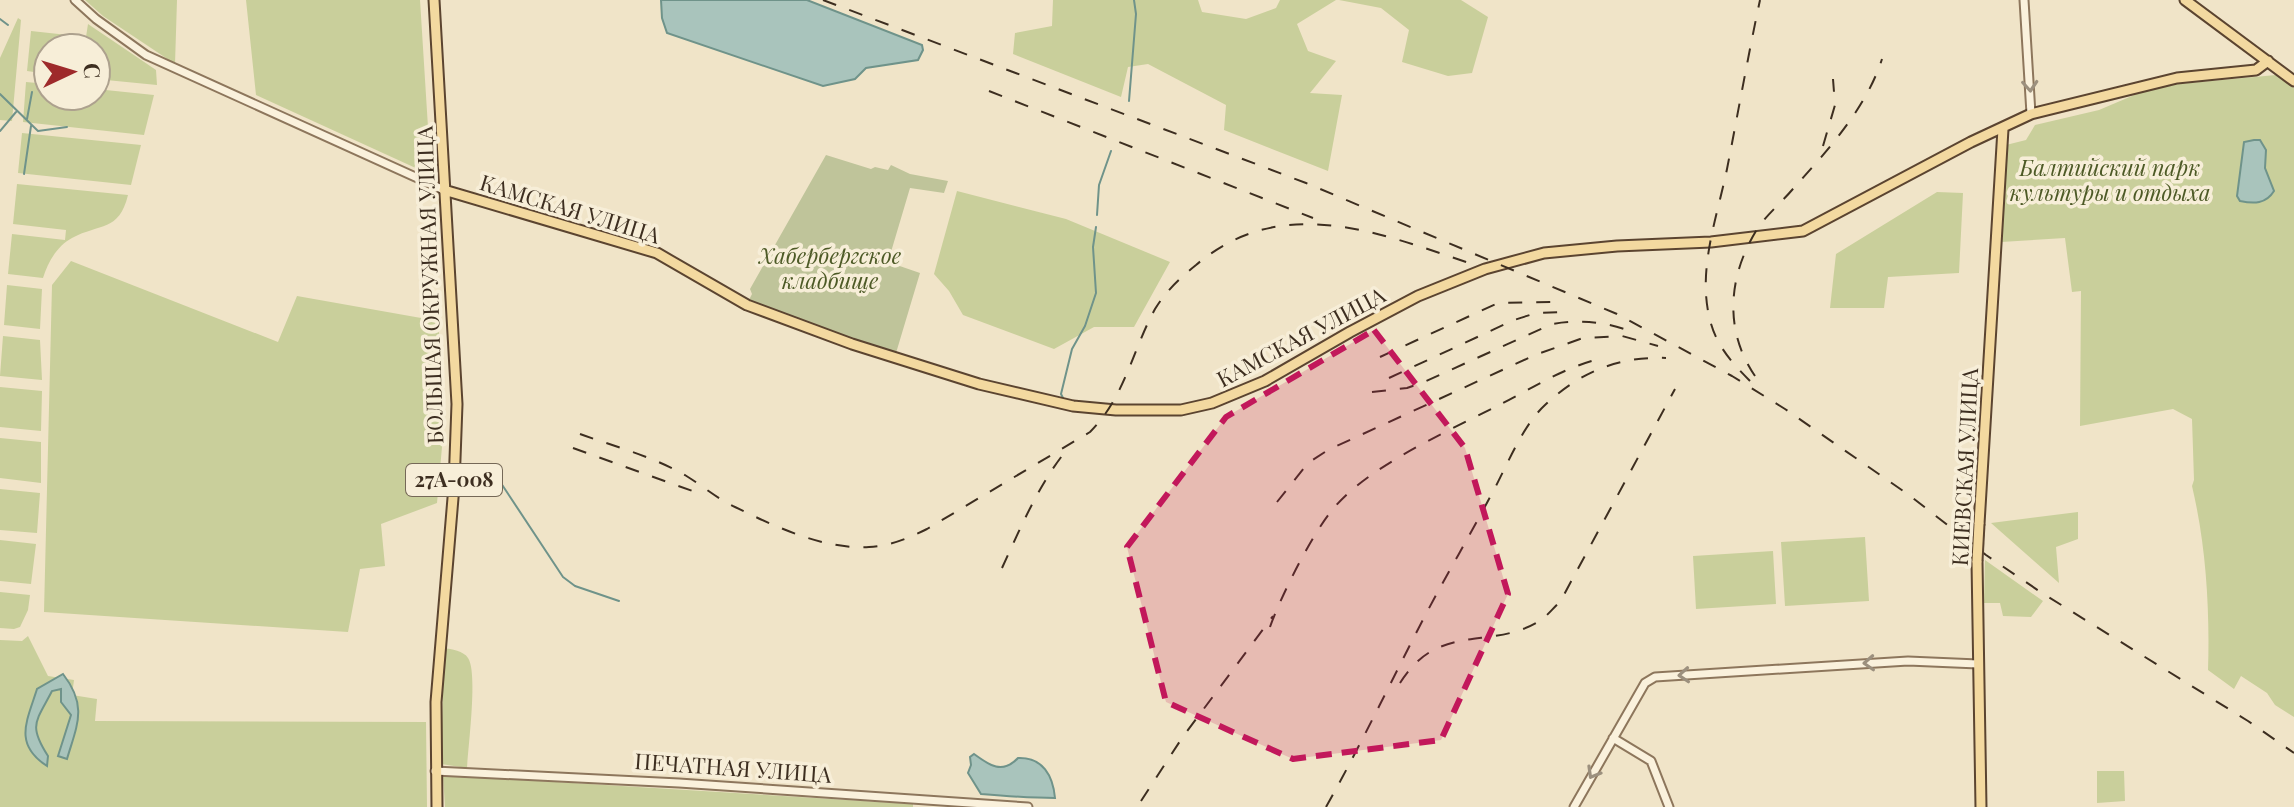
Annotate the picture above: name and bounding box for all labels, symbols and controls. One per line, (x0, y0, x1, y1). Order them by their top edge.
north arrow (32, 32, 112, 112)
text: С (77, 62, 108, 79)
one-way arrow (2021, 80, 2038, 93)
street label: БОЛЬШАЯ ОКРУЖНАЯ УЛИЦА (408, 125, 450, 445)
park label: Балтийский парк культуры и отдыха (2010, 152, 2210, 207)
street label: КАМСКАЯ УЛИЦА (476, 166, 664, 250)
park label: Хабербергское кладбище (758, 240, 902, 295)
street label: КАМСКАЯ УЛИЦА (1211, 279, 1390, 393)
street label: КИЕВСКАЯ УЛИЦА (1944, 367, 1984, 567)
road number: 27А-008 (406, 464, 502, 496)
one-way arrow (1862, 655, 1875, 672)
one-way arrow (1677, 666, 1690, 683)
street label: ПЕЧАТНАЯ УЛИЦА (634, 745, 833, 789)
one-way arrow (1587, 764, 1603, 779)

